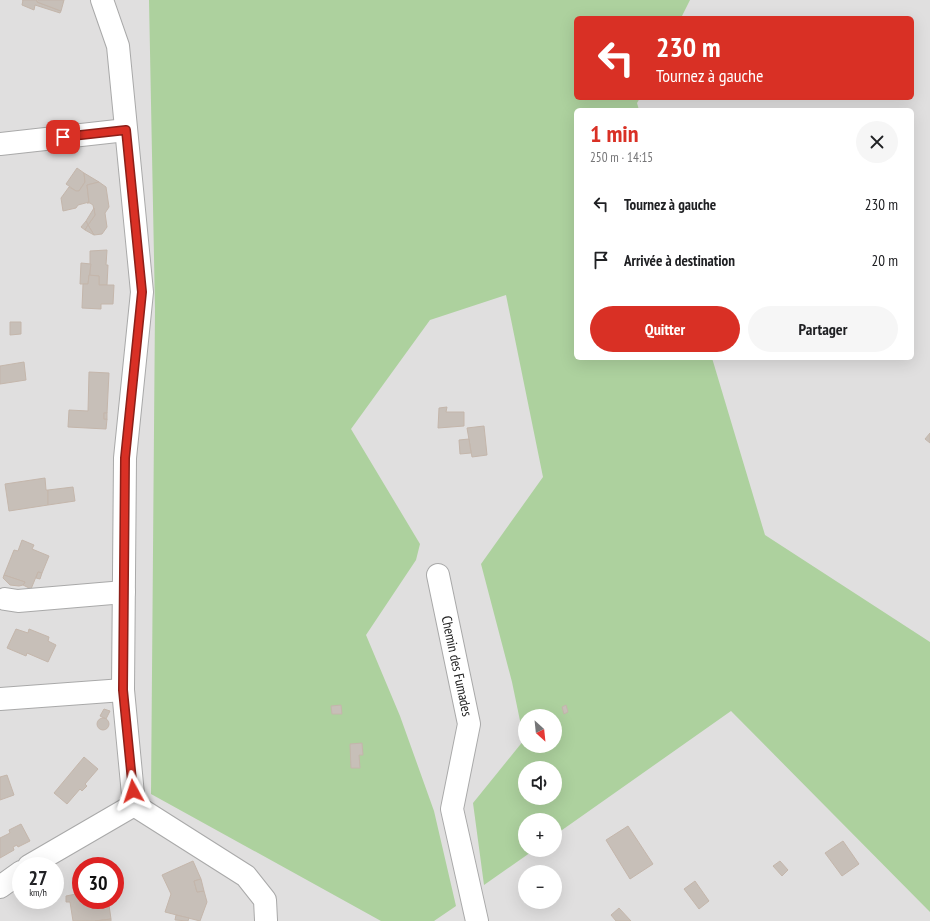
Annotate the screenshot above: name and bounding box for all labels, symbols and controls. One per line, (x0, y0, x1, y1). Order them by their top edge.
text: 230 m (656, 28, 720, 65)
icon: left (590, 32, 642, 84)
text: Tournez à gauche (656, 64, 763, 87)
text: 1 min (590, 118, 638, 149)
pin (46, 120, 80, 154)
button: close (856, 121, 898, 163)
icon: arrive (52, 126, 74, 148)
text: 250 m · 14:15 (590, 149, 653, 166)
icon: left (590, 193, 612, 215)
text: Tournez à gauche (624, 195, 716, 214)
text: 230 m (865, 195, 898, 214)
icon: arrive (590, 249, 612, 271)
text: Arrivée à destination (624, 251, 735, 270)
text: 20 m (872, 251, 898, 270)
button: Quitter (590, 306, 740, 352)
button: Partager (748, 306, 898, 352)
street label: Chemin des Fumades (438, 614, 476, 718)
north arrow (518, 709, 562, 753)
map controls (518, 709, 562, 909)
button: sound (518, 761, 562, 805)
position arrow (112, 770, 154, 812)
button: + (518, 813, 562, 857)
speed limit sign: 30 (72, 857, 124, 909)
text: 27 (28, 865, 48, 891)
button: − (518, 865, 562, 909)
text: km/h (29, 886, 47, 899)

